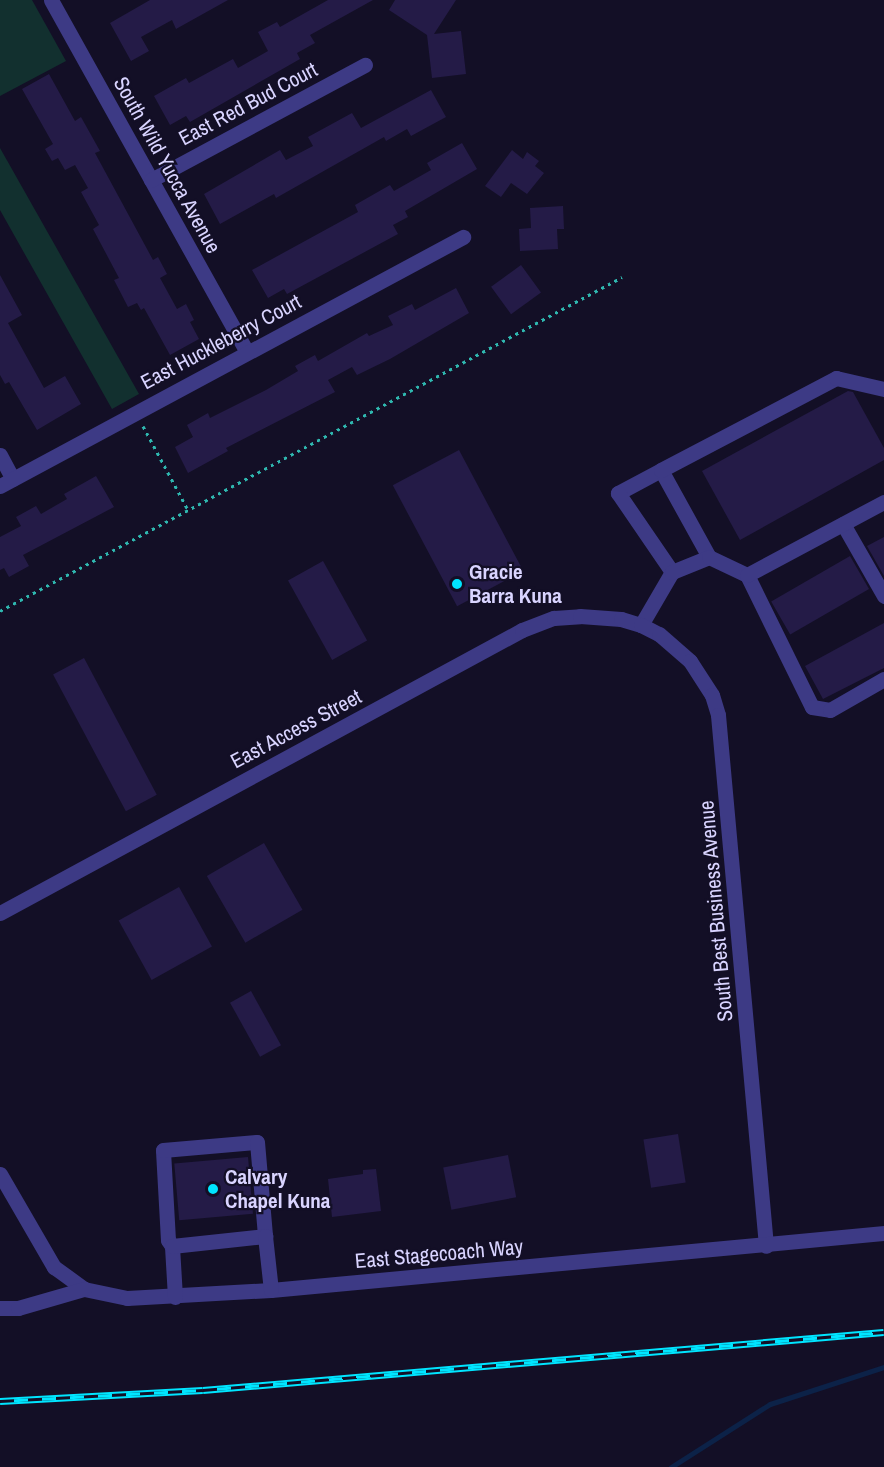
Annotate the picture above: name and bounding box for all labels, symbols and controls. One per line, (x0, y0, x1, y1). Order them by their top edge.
street label: East Red Bud Court (174, 57, 322, 151)
street label: South Wild Yucca Avenue (108, 72, 226, 258)
street label: East Huckleberry Court (137, 289, 305, 395)
place label: Gracie Barra Kuna (469, 559, 562, 609)
marker: Gracie Barra Kuna (450, 577, 464, 591)
street label: East Access Street (226, 684, 366, 774)
street label: South Best Business Avenue (694, 799, 738, 1023)
place label: Calvary Chapel Kuna (225, 1164, 330, 1214)
marker: Calvary Chapel Kuna (206, 1182, 220, 1196)
street label: East Stagecoach Way (354, 1234, 524, 1274)

